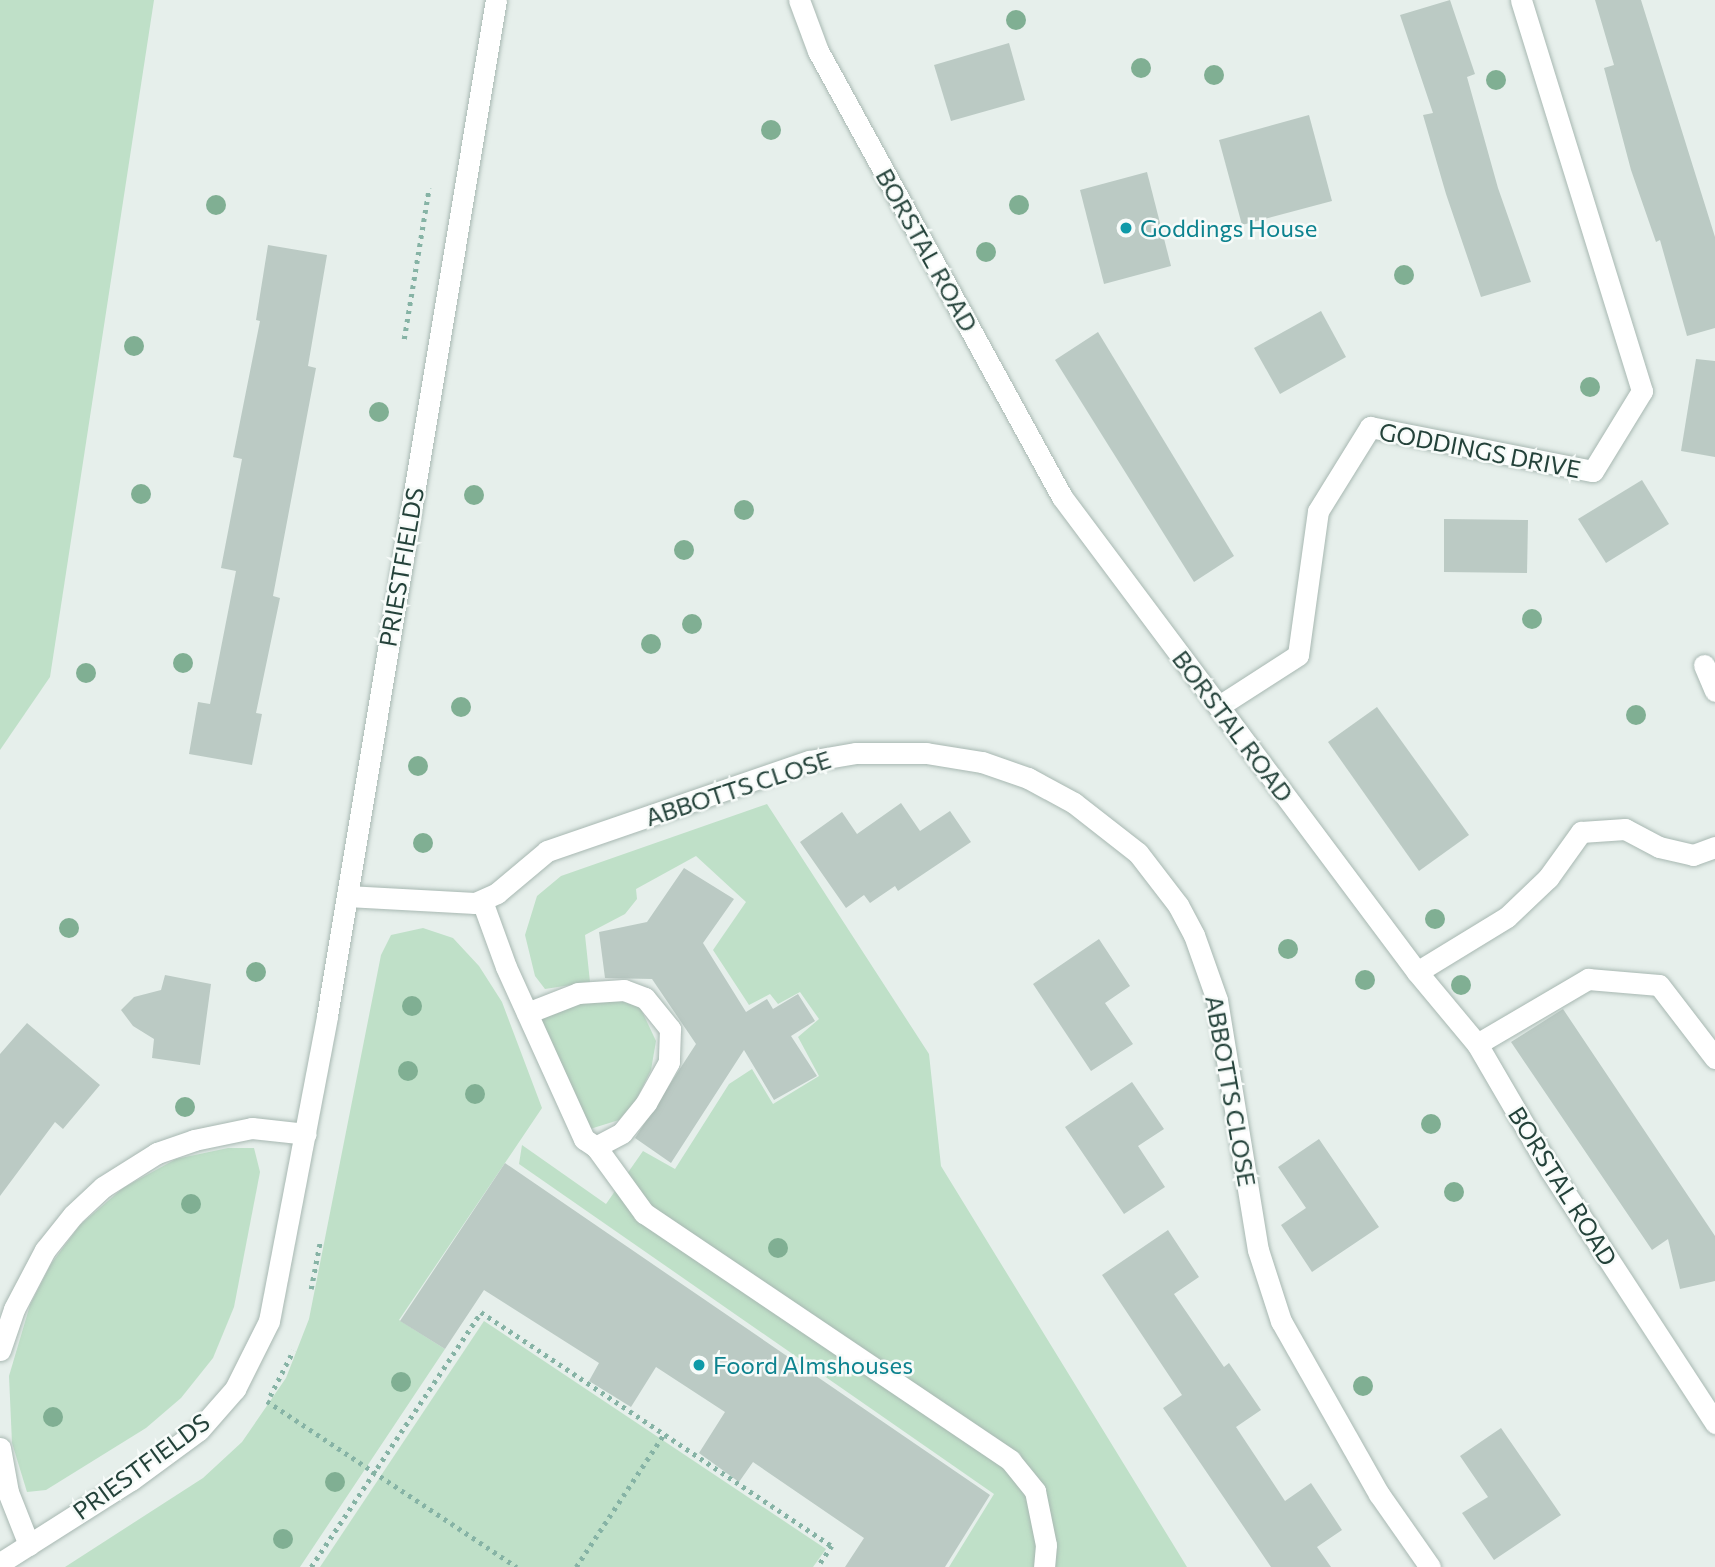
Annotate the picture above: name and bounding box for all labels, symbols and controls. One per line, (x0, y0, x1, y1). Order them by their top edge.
street label: BORSTAL ROAD (870, 163, 984, 337)
place label: Goddings House (1140, 214, 1317, 242)
marker: Goddings House (1118, 220, 1134, 236)
street label: GODDINGS DRIVE (1377, 416, 1583, 484)
street label: PRIESTFIELDS (373, 485, 429, 649)
street label: BORSTAL ROAD (1167, 645, 1299, 807)
street label: ABBOTTS CLOSE (642, 744, 834, 832)
street label: ABBOTTS CLOSE (1200, 993, 1262, 1189)
street label: BORSTAL ROAD (1503, 1101, 1623, 1271)
place label: Foord Almshouses (713, 1351, 913, 1379)
marker: Foord Almshouses (691, 1357, 707, 1373)
street label: PRIESTFIELDS (67, 1407, 215, 1525)

